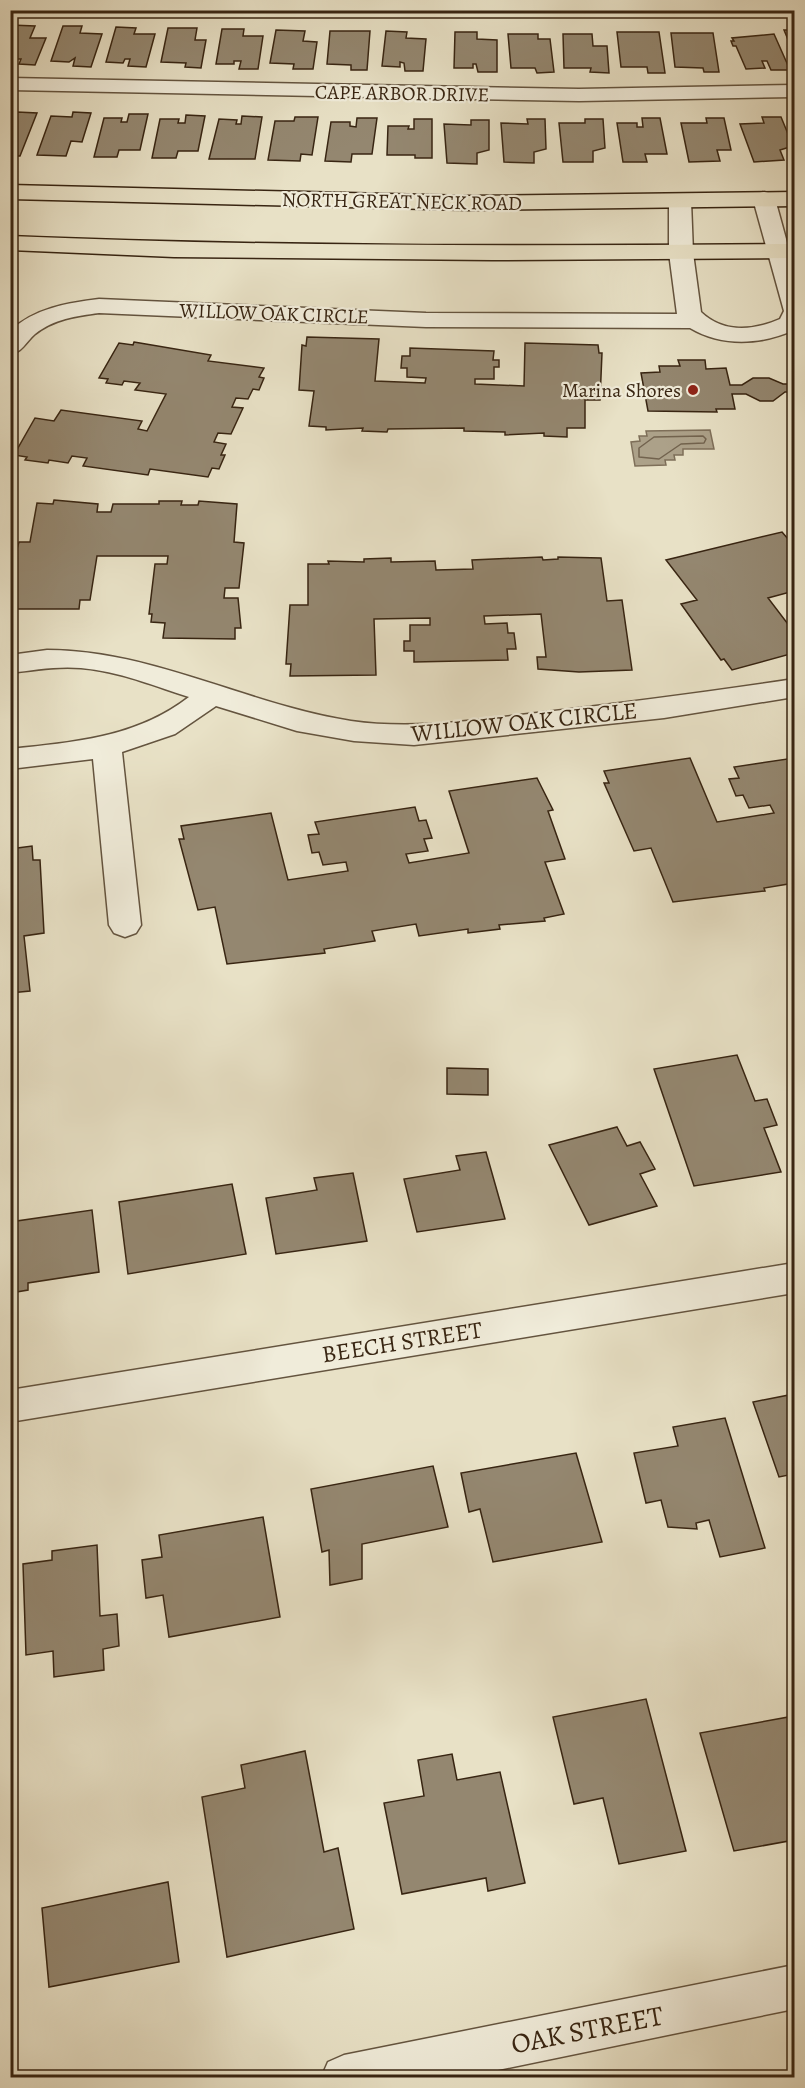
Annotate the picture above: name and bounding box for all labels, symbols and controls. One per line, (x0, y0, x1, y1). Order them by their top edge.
street label: CAPE ARBOR DRIVE (315, 78, 489, 109)
street label: NORTH GREAT NECK ROAD (282, 186, 522, 217)
street label: WILLOW OAK CIRCLE (178, 297, 369, 330)
place label: Marina Shores (562, 377, 681, 404)
marker: Marina Shores (686, 383, 700, 397)
street label: WILLOW OAK CIRCLE (408, 694, 639, 750)
street label: BEECH STREET (319, 1314, 485, 1370)
street label: OAK STREET (508, 1997, 667, 2063)

